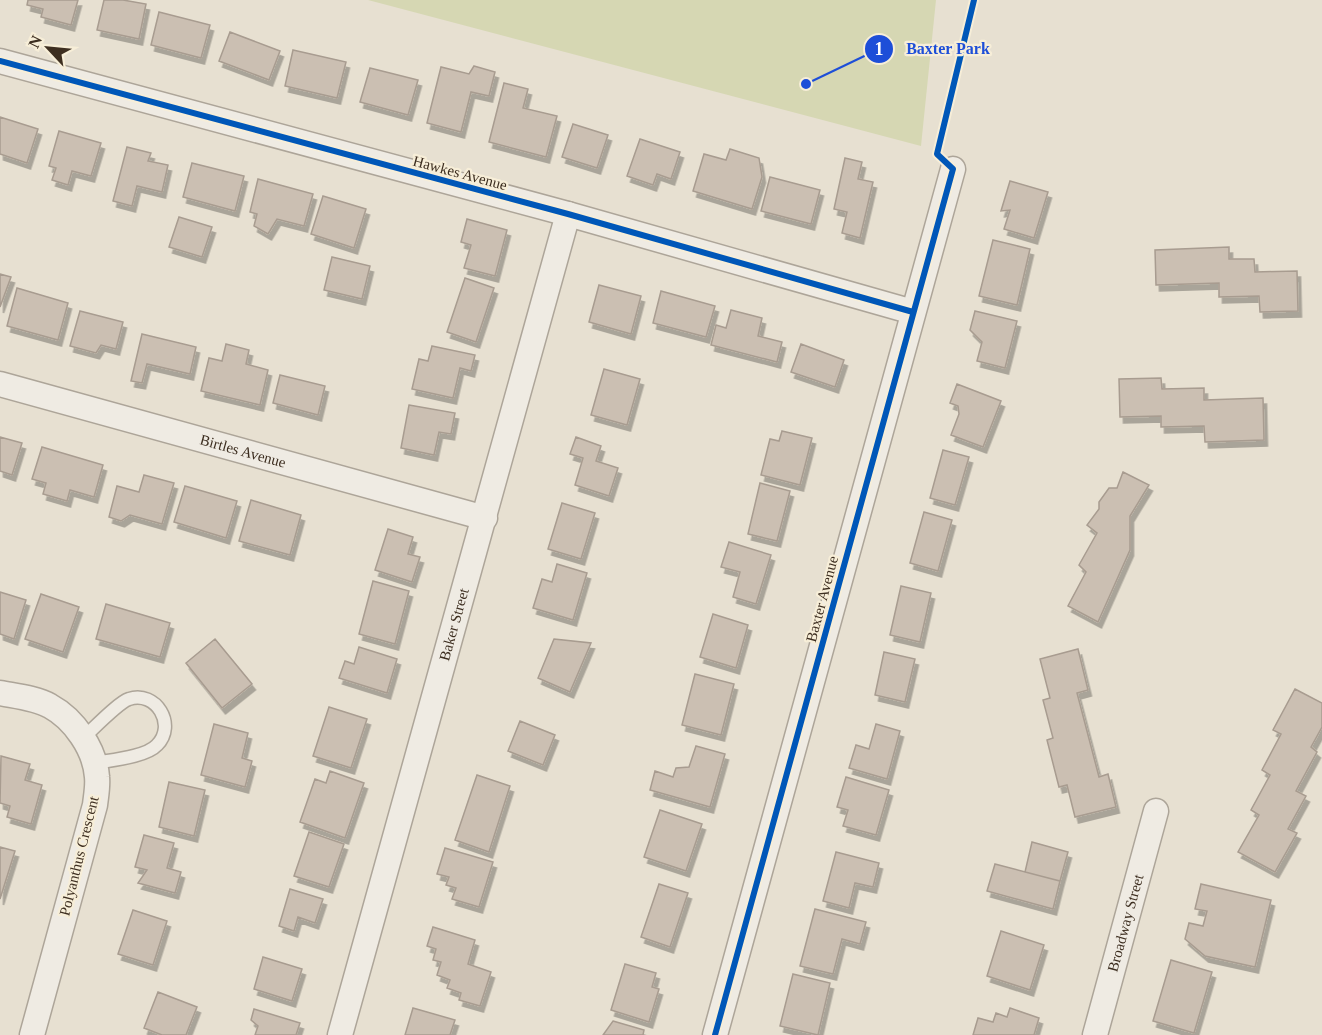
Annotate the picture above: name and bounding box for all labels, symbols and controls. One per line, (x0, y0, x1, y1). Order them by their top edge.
north arrow (18, 18, 78, 78)
text: N (25, 32, 45, 51)
callout: Baxter Park (864, 32, 1002, 66)
text: 1 (875, 39, 884, 59)
text: Baxter Park (906, 40, 990, 57)
street label: Hawkes Avenue (411, 153, 509, 193)
street label: Birtles Avenue (198, 432, 288, 471)
street label: Baxter Avenue (803, 554, 841, 644)
street label: Baker Street (436, 586, 472, 663)
street label: Polyanthus Crescent (56, 794, 102, 918)
street label: Broadway Street (1105, 872, 1147, 974)

